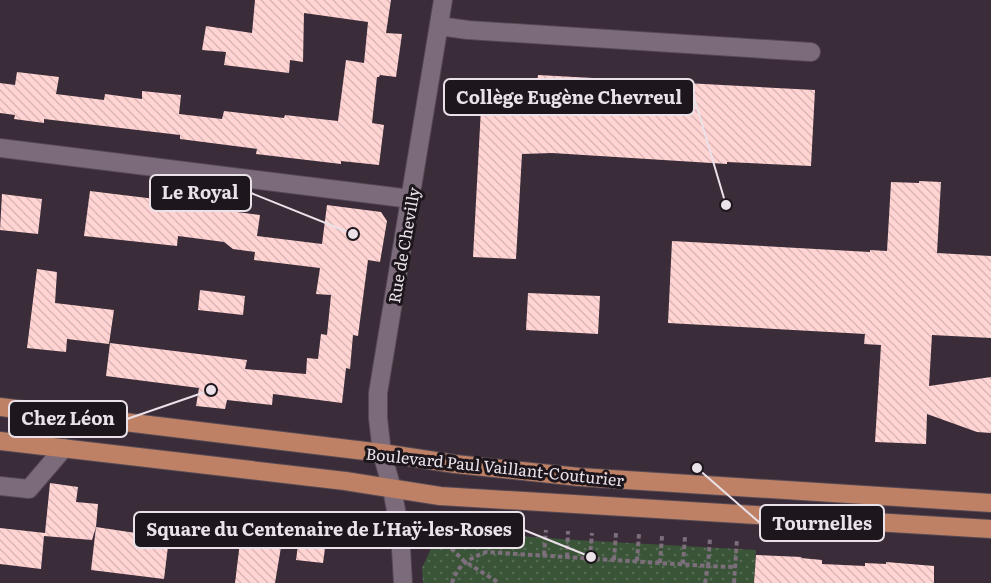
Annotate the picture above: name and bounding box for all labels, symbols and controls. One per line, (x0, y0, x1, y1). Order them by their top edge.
callout: Collège Eugène Chevreul (444, 79, 694, 115)
text: Collège Eugène Chevreul (456, 83, 682, 110)
callout: Le Royal (150, 175, 251, 211)
text: Le Royal (161, 178, 239, 205)
street label: Rue de Chevilly (381, 184, 425, 305)
callout: Chez Léon (9, 401, 127, 437)
text: Chez Léon (21, 404, 115, 431)
street label: Boulevard Paul Vaillant-Couturier (365, 441, 626, 492)
callout: Tournelles (760, 505, 884, 541)
text: Tournelles (772, 509, 872, 536)
callout: Square du Centenaire de L'Haÿ-les-Roses (134, 512, 524, 548)
text: Square du Centenaire de L'Haÿ-les-Roses (146, 515, 512, 542)

